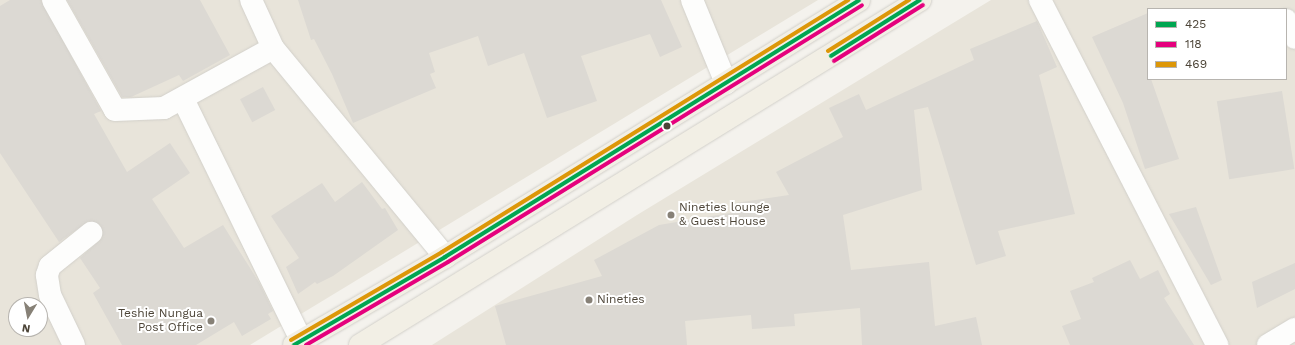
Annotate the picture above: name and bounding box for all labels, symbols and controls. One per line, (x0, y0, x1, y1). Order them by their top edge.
legend (1147, 8, 1287, 80)
text: 425 (1185, 17, 1206, 31)
text: 118 (1185, 37, 1202, 51)
text: 469 (1185, 57, 1207, 71)
unlabelled marker (662, 121, 672, 131)
place label: Nineties lounge & Guest House (679, 201, 770, 229)
marker: Nineties lounge & Guest House (666, 210, 676, 220)
place label: Nineties (597, 293, 645, 307)
marker: Nineties (584, 295, 594, 305)
north arrow (8, 297, 48, 337)
place label: Teshie Nungua Post Office (118, 307, 203, 335)
marker: Teshie Nungua Post Office (206, 316, 216, 326)
text: N (21, 321, 31, 335)

